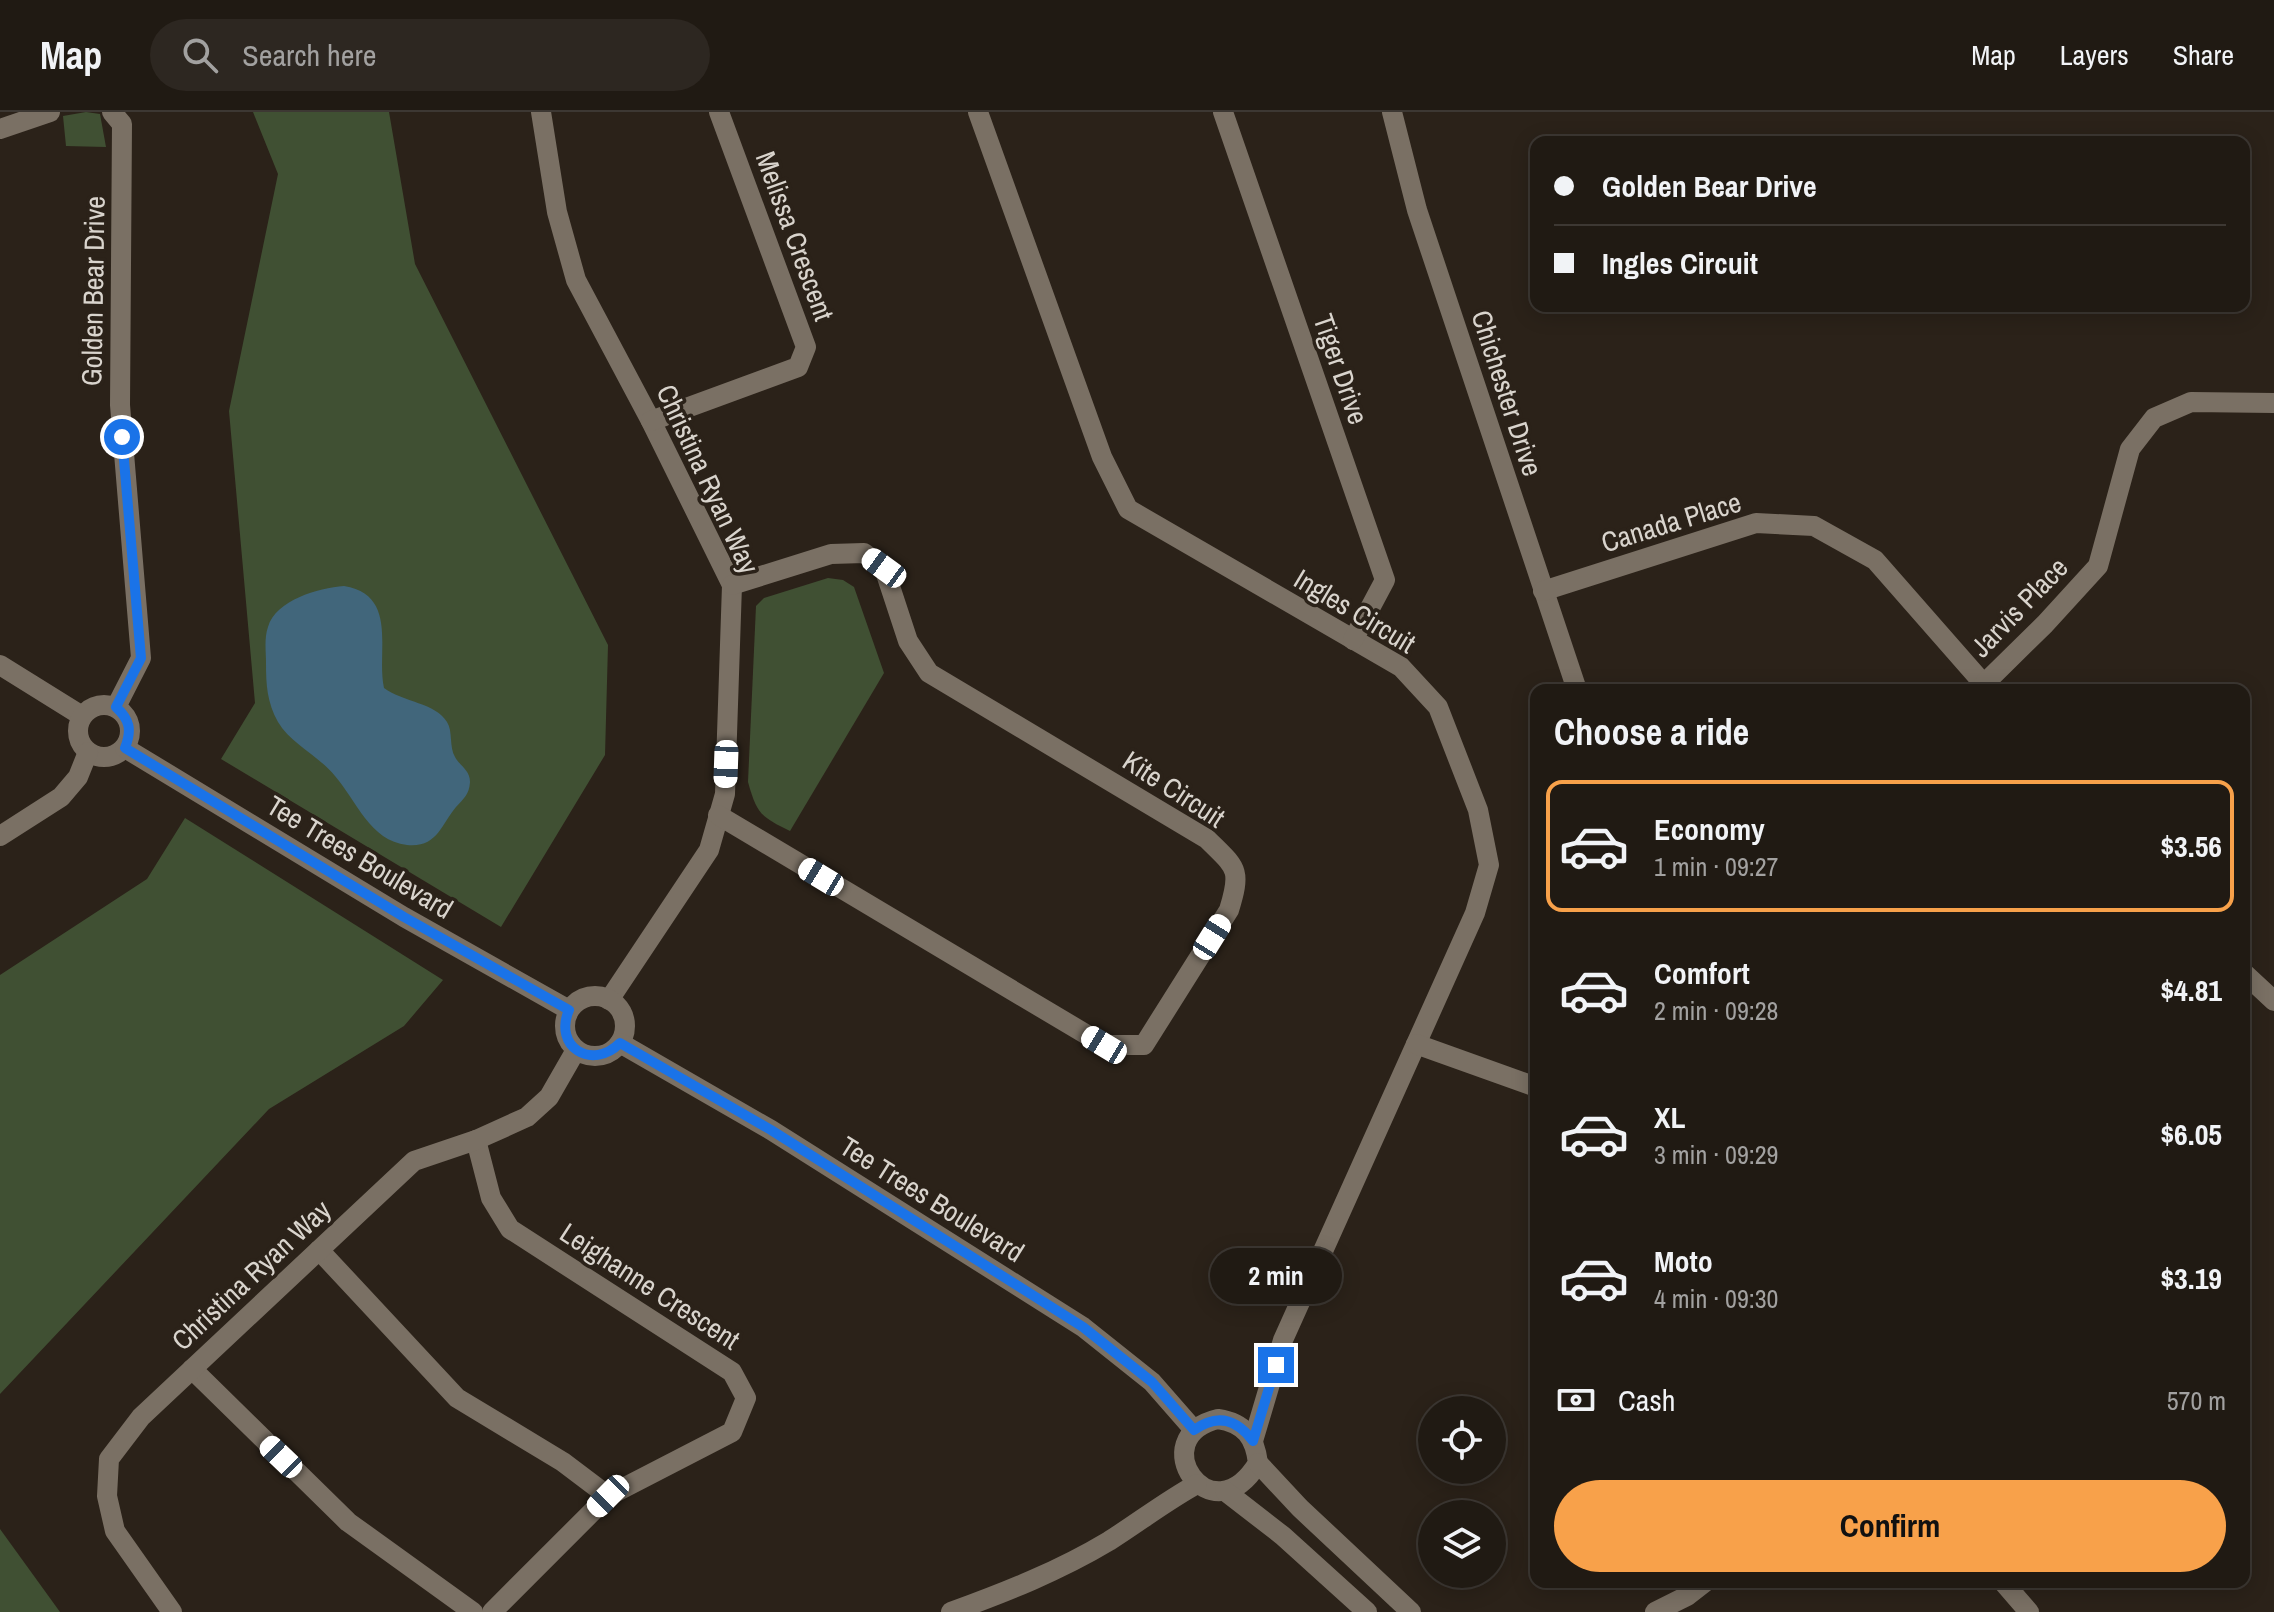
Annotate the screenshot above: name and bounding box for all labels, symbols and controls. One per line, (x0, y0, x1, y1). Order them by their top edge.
search box (150, 19, 710, 91)
text: Map (40, 30, 102, 81)
icon: search (178, 33, 222, 77)
text: Search here (242, 35, 376, 75)
text: Map (1971, 36, 2016, 74)
text: Layers (2060, 36, 2129, 74)
text: Share (2173, 36, 2234, 74)
street label: Melissa Crescent (747, 146, 843, 326)
text: Golden Bear Drive (1602, 166, 1817, 206)
street label: Golden Bear Drive (72, 196, 114, 386)
text: Ingles Circuit (1602, 243, 1758, 283)
street label: Chichester Drive (1462, 305, 1552, 481)
street label: Tiger Drive (1304, 309, 1378, 429)
street label: Christina Ryan Way (648, 378, 769, 580)
route start (104, 419, 140, 455)
street label: Canada Place (1596, 483, 1746, 561)
car (858, 544, 910, 592)
street label: Jarvis Place (1962, 549, 2076, 665)
street label: Ingles Circuit (1287, 560, 1423, 662)
text: Choose a ride (1554, 708, 1749, 756)
car (713, 740, 739, 788)
street label: Kite Circuit (1115, 742, 1233, 836)
street label: Tee Trees Boulevard (260, 786, 460, 928)
text: Economy (1654, 809, 1765, 849)
icon: car (1558, 810, 1630, 882)
text: $3.56 (2160, 826, 2222, 866)
text: 1 min · 09:27 (1654, 849, 1778, 884)
car (794, 854, 848, 900)
car (1189, 910, 1235, 964)
text: Comfort (1654, 953, 1750, 993)
icon: car (1558, 954, 1630, 1026)
text: $4.81 (2160, 970, 2222, 1010)
text: 2 min · 09:28 (1654, 993, 1778, 1028)
car (1077, 1022, 1131, 1068)
text: XL (1654, 1097, 1685, 1137)
icon: car (1558, 1098, 1630, 1170)
text: $6.05 (2160, 1114, 2222, 1154)
street label: Tee Trees Boulevard (833, 1127, 1031, 1271)
text: 3 min · 09:29 (1654, 1137, 1778, 1172)
street label: Christina Ryan Way (163, 1191, 339, 1359)
street label: Leighanne Crescent (553, 1214, 747, 1358)
text: Moto (1654, 1241, 1713, 1281)
icon: car (1558, 1242, 1630, 1314)
callout: 2 min (1210, 1249, 1342, 1305)
text: 2 min (1248, 1258, 1304, 1293)
text: $3.19 (2160, 1258, 2222, 1298)
text: 4 min · 09:30 (1654, 1281, 1778, 1316)
route end (1258, 1347, 1294, 1383)
icon: cash (1554, 1378, 1598, 1422)
text: Cash (1618, 1380, 1675, 1420)
text: 570 m (2167, 1383, 2226, 1418)
map controls (1418, 1396, 1506, 1588)
button: locate (1418, 1396, 1506, 1484)
car (255, 1432, 307, 1482)
car (583, 1471, 633, 1521)
button: Confirm (1554, 1480, 2226, 1572)
button: layers (1418, 1500, 1506, 1588)

